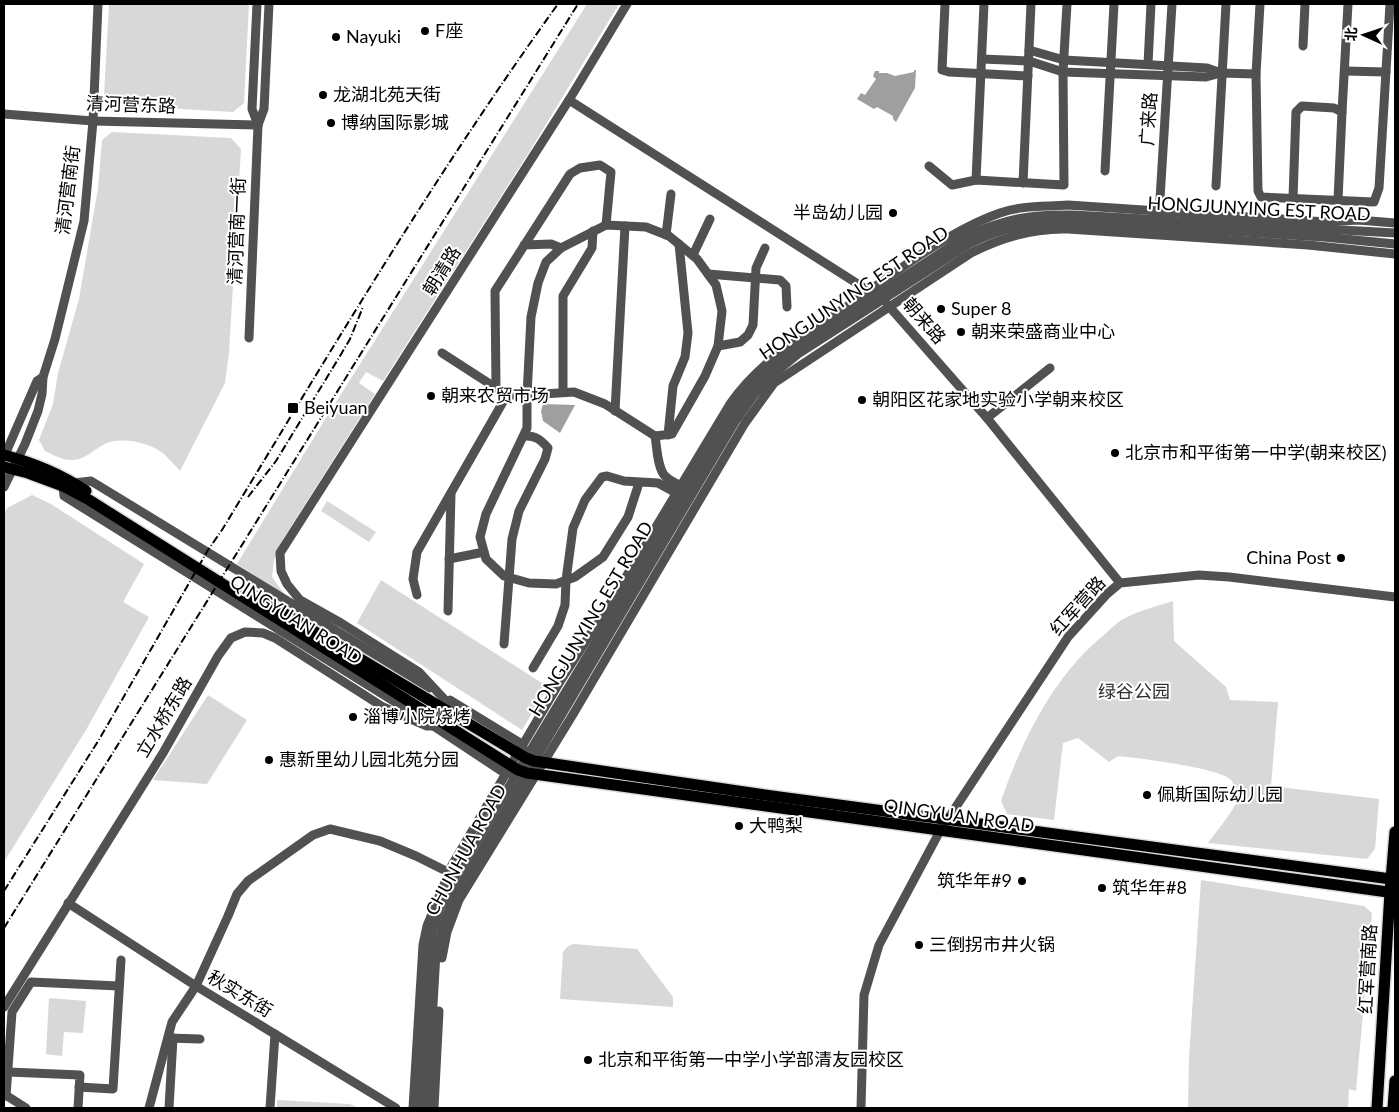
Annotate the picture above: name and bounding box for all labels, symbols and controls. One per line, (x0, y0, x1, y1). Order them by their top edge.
north arrow (1339, 10, 1389, 60)
place label: F座 (435, 19, 463, 41)
place label: Nayuki (346, 25, 401, 47)
marker: F座 (419, 25, 431, 37)
text: 北 (1342, 27, 1359, 42)
marker: Nayuki (330, 31, 342, 43)
place label: 龙湖北苑天街 (333, 83, 441, 105)
marker: 龙湖北苑天街 (317, 89, 329, 101)
street label: 清河营东路 (86, 91, 176, 117)
street label: 广来路 (1135, 91, 1161, 147)
place label: 博纳国际影城 (341, 111, 449, 133)
marker: 博纳国际影城 (325, 117, 337, 129)
street label: 清河营南街 (51, 144, 83, 236)
street label: 清河营南一街 (223, 177, 249, 285)
street label: HONGJUNYING EST ROAD (1147, 191, 1371, 225)
place label: 半岛幼儿园 (793, 201, 883, 223)
marker: 半岛幼儿园 (887, 207, 899, 219)
street label: HONGJUNYING EST ROAD (755, 221, 952, 364)
street label: 朝清路 (418, 242, 465, 299)
street label: 朝来路 (899, 293, 951, 348)
place label: Super 8 (951, 297, 1011, 319)
marker: Super 8 (935, 303, 947, 315)
place label: 朝来荣盛商业中心 (971, 320, 1115, 342)
marker: 朝来荣盛商业中心 (955, 326, 967, 338)
place label: 朝来农贸市场 (441, 384, 549, 406)
place label: 朝阳区花家地实验小学朝来校区 (872, 388, 1124, 410)
marker: 朝来农贸市场 (425, 390, 437, 402)
marker: 朝阳区花家地实验小学朝来校区 (856, 394, 868, 406)
place label: Beiyuan (304, 396, 368, 418)
marker: Beiyuan (286, 401, 300, 415)
place label: 北京市和平街第一中学(朝来校区) (1125, 441, 1387, 463)
marker: 北京市和平街第一中学(朝来校区) (1109, 447, 1121, 459)
street label: HONGJUNYING EST ROAD (523, 517, 657, 720)
place label: China Post (1246, 546, 1332, 568)
marker: China Post (1335, 552, 1347, 564)
street label: QINGYUAN ROAD (226, 570, 367, 669)
street label: 红军营路 (1045, 571, 1110, 639)
street label: 立水桥东路 (131, 672, 196, 761)
park label: 绿谷公园 (1098, 680, 1170, 702)
place label: 淄博小院烧烤 (363, 705, 471, 727)
marker: 淄博小院烧烤 (347, 711, 359, 723)
place label: 惠新里幼儿园北苑分园 (279, 748, 459, 770)
marker: 惠新里幼儿园北苑分园 (263, 754, 275, 766)
street label: CHUNHUA ROAD (420, 780, 510, 919)
place label: 佩斯国际幼儿园 (1157, 783, 1283, 805)
marker: 佩斯国际幼儿园 (1141, 789, 1153, 801)
street label: QINGYUAN ROAD (882, 794, 1036, 836)
place label: 大鸭梨 (749, 814, 803, 836)
marker: 大鸭梨 (733, 820, 745, 832)
place label: 筑华年#9 (937, 869, 1012, 891)
marker: 筑华年#9 (1016, 875, 1028, 887)
place label: 筑华年#8 (1112, 876, 1187, 898)
marker: 筑华年#8 (1096, 882, 1108, 894)
street label: 红军营南路 (1354, 923, 1380, 1014)
place label: 三倒拐市井火锅 (929, 933, 1055, 955)
marker: 三倒拐市井火锅 (913, 939, 925, 951)
street label: 秋实东街 (204, 965, 277, 1021)
place label: 北京和平街第一中学小学部清友园校区 (598, 1048, 904, 1070)
marker: 北京和平街第一中学小学部清友园校区 (582, 1054, 594, 1066)

